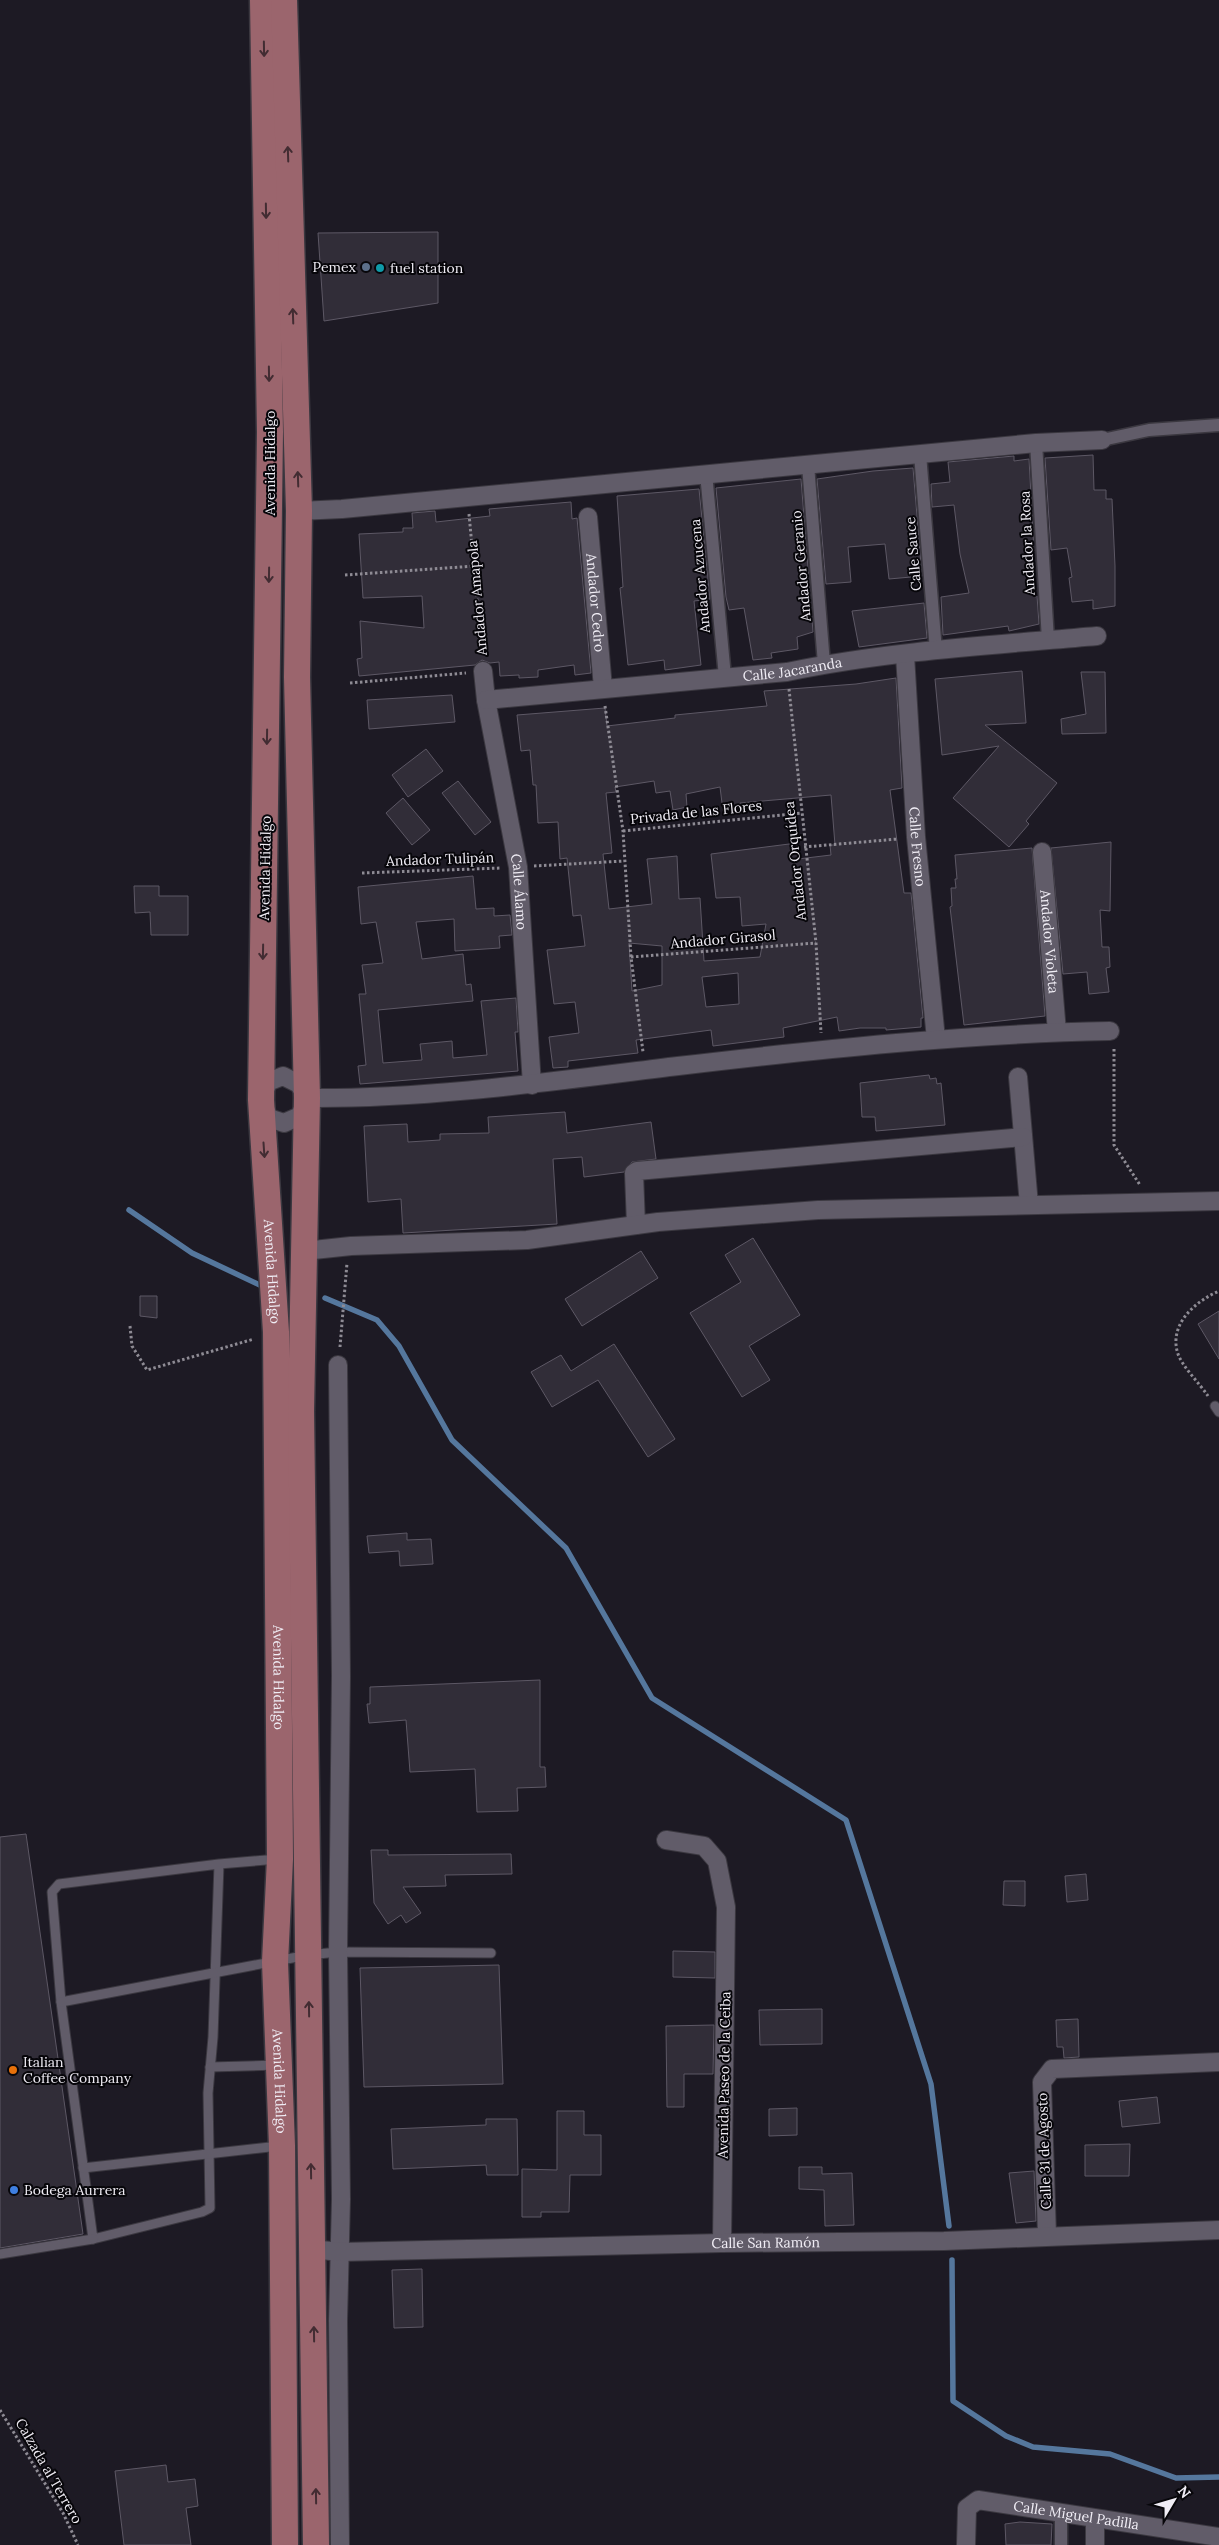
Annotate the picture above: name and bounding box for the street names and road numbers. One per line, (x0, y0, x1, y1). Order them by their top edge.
street label: Avenida Hidalgo (261, 411, 279, 516)
street label: Andador la Rosa (1015, 490, 1039, 597)
street label: Andador Geranio (787, 510, 815, 623)
street label: Calle Sauce (901, 516, 925, 592)
street label: Andador Azucena (686, 518, 714, 635)
street label: Andador Amapola (463, 540, 491, 657)
street label: Andador Cedro (582, 552, 609, 653)
street label: Calle Jacaranda (742, 653, 843, 685)
street label: Privada de las Flores (629, 796, 763, 828)
street label: Andador Orquídea (780, 801, 810, 922)
street label: Calle Fresno (905, 806, 930, 887)
street label: Avenida Hidalgo (255, 815, 275, 922)
street label: Andador Tulipán (385, 848, 495, 870)
street label: Calle Álamo (507, 852, 531, 930)
street label: Andador Violeta (1036, 888, 1063, 994)
street label: Andador Girasol (669, 925, 776, 953)
street label: Avenida Hidalgo (260, 1218, 284, 1324)
street label: Avenida Hidalgo (269, 1624, 288, 1730)
street label: Avenida Paseo de la Ceiba (714, 1991, 734, 2160)
street label: Avenida Hidalgo (269, 2027, 291, 2134)
street label: Calle 31 de Agosto (1033, 2092, 1055, 2210)
street label: Calle San Ramón (711, 2233, 821, 2252)
street label: Calzada al Terrero (11, 2415, 87, 2527)
street label: Calle Miguel Padilla (1012, 2497, 1140, 2534)

